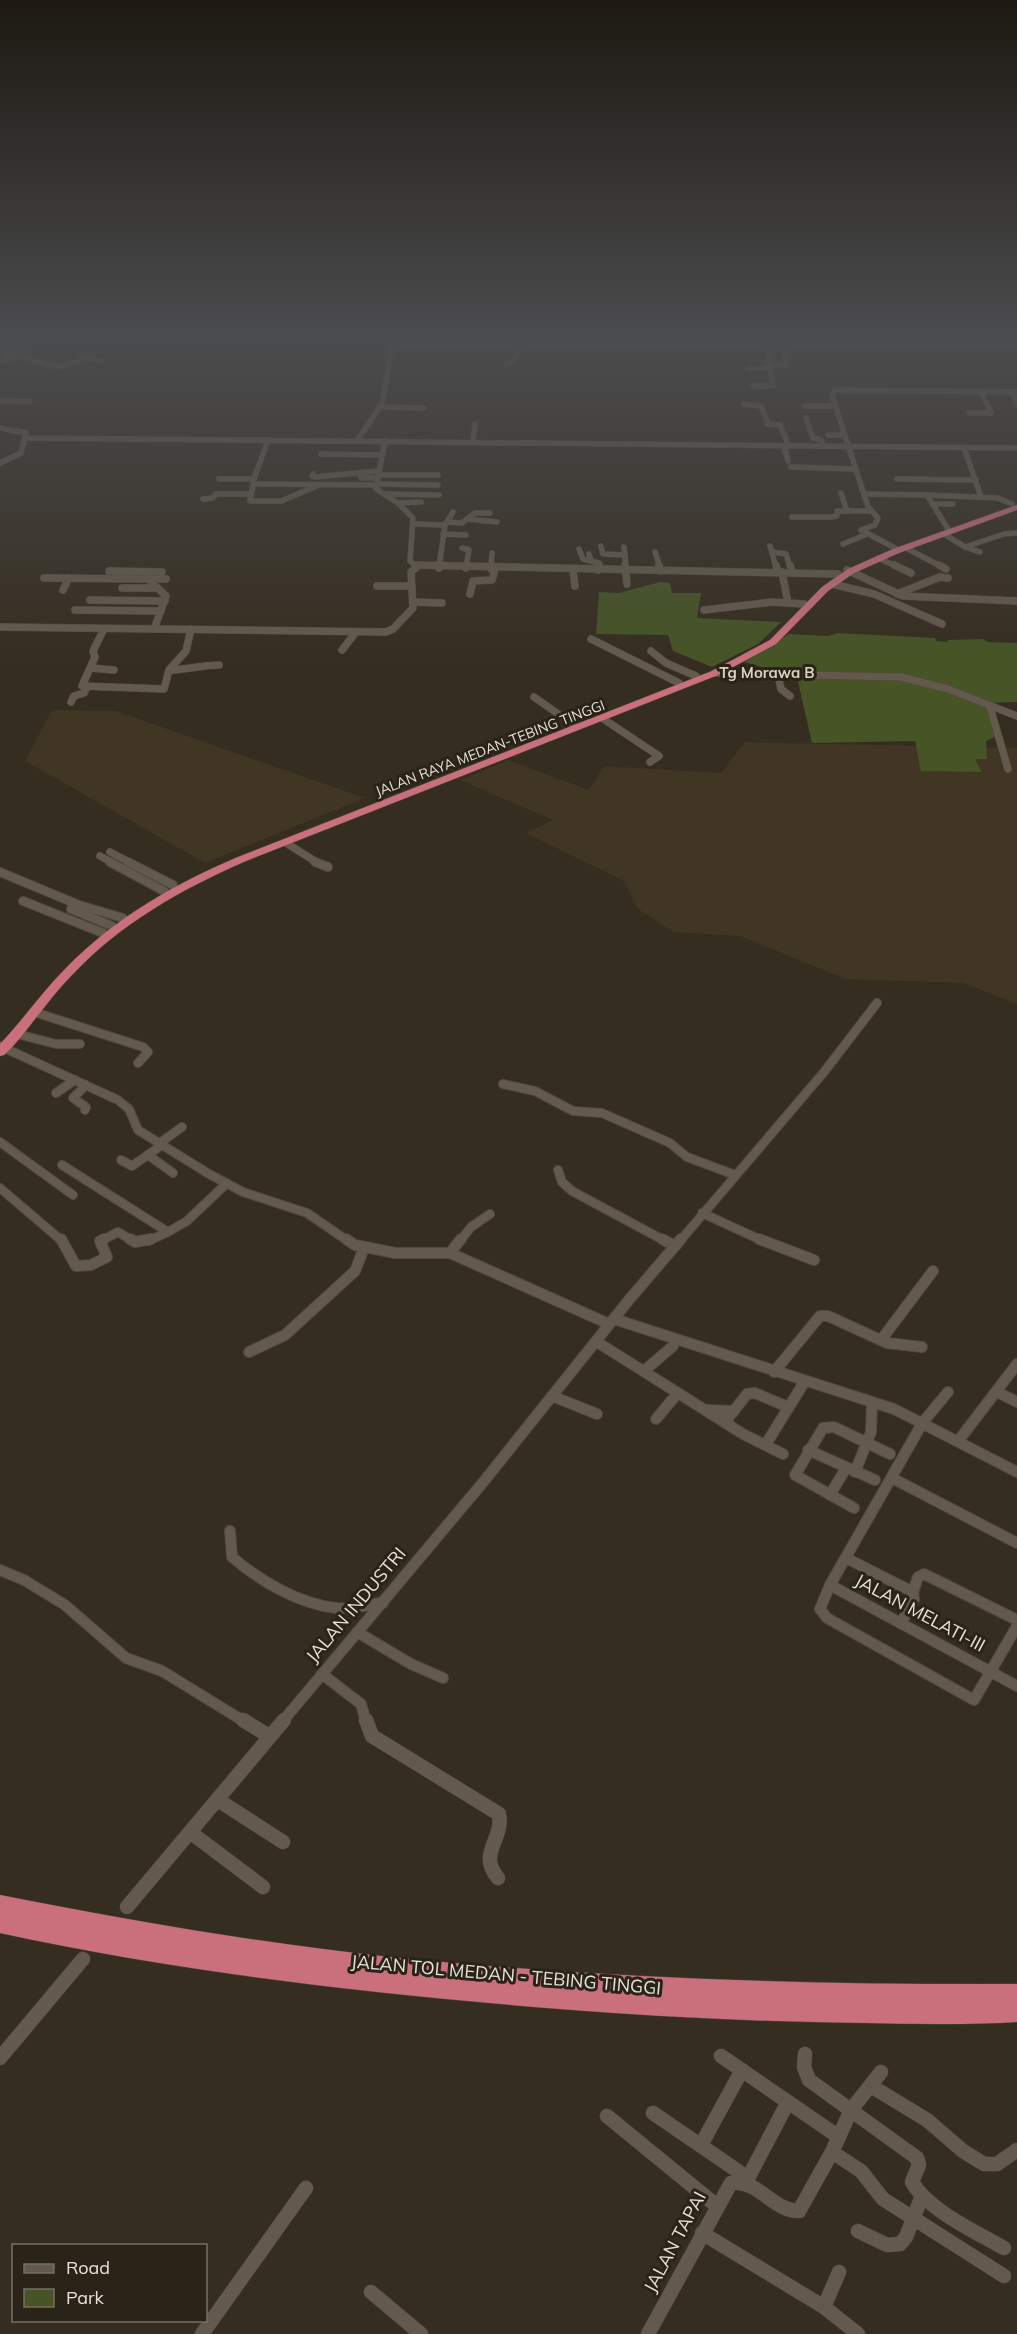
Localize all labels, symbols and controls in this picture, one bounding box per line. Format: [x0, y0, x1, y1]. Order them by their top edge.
district label: Tg Morawa B [719, 663, 815, 682]
street label: JALAN RAYA MEDAN-TEBING TINGGI [373, 696, 607, 800]
street label: JALAN INDUSTRI [301, 1542, 411, 1667]
street label: JALAN MELATI-III [851, 1568, 989, 1657]
street label: JALAN TOL MEDAN - TEBING TINGGI [350, 1949, 662, 2000]
street label: JALAN TAPAI [638, 2187, 711, 2296]
legend [12, 2244, 207, 2322]
text: Road [66, 2256, 110, 2279]
text: Park [66, 2286, 105, 2309]

